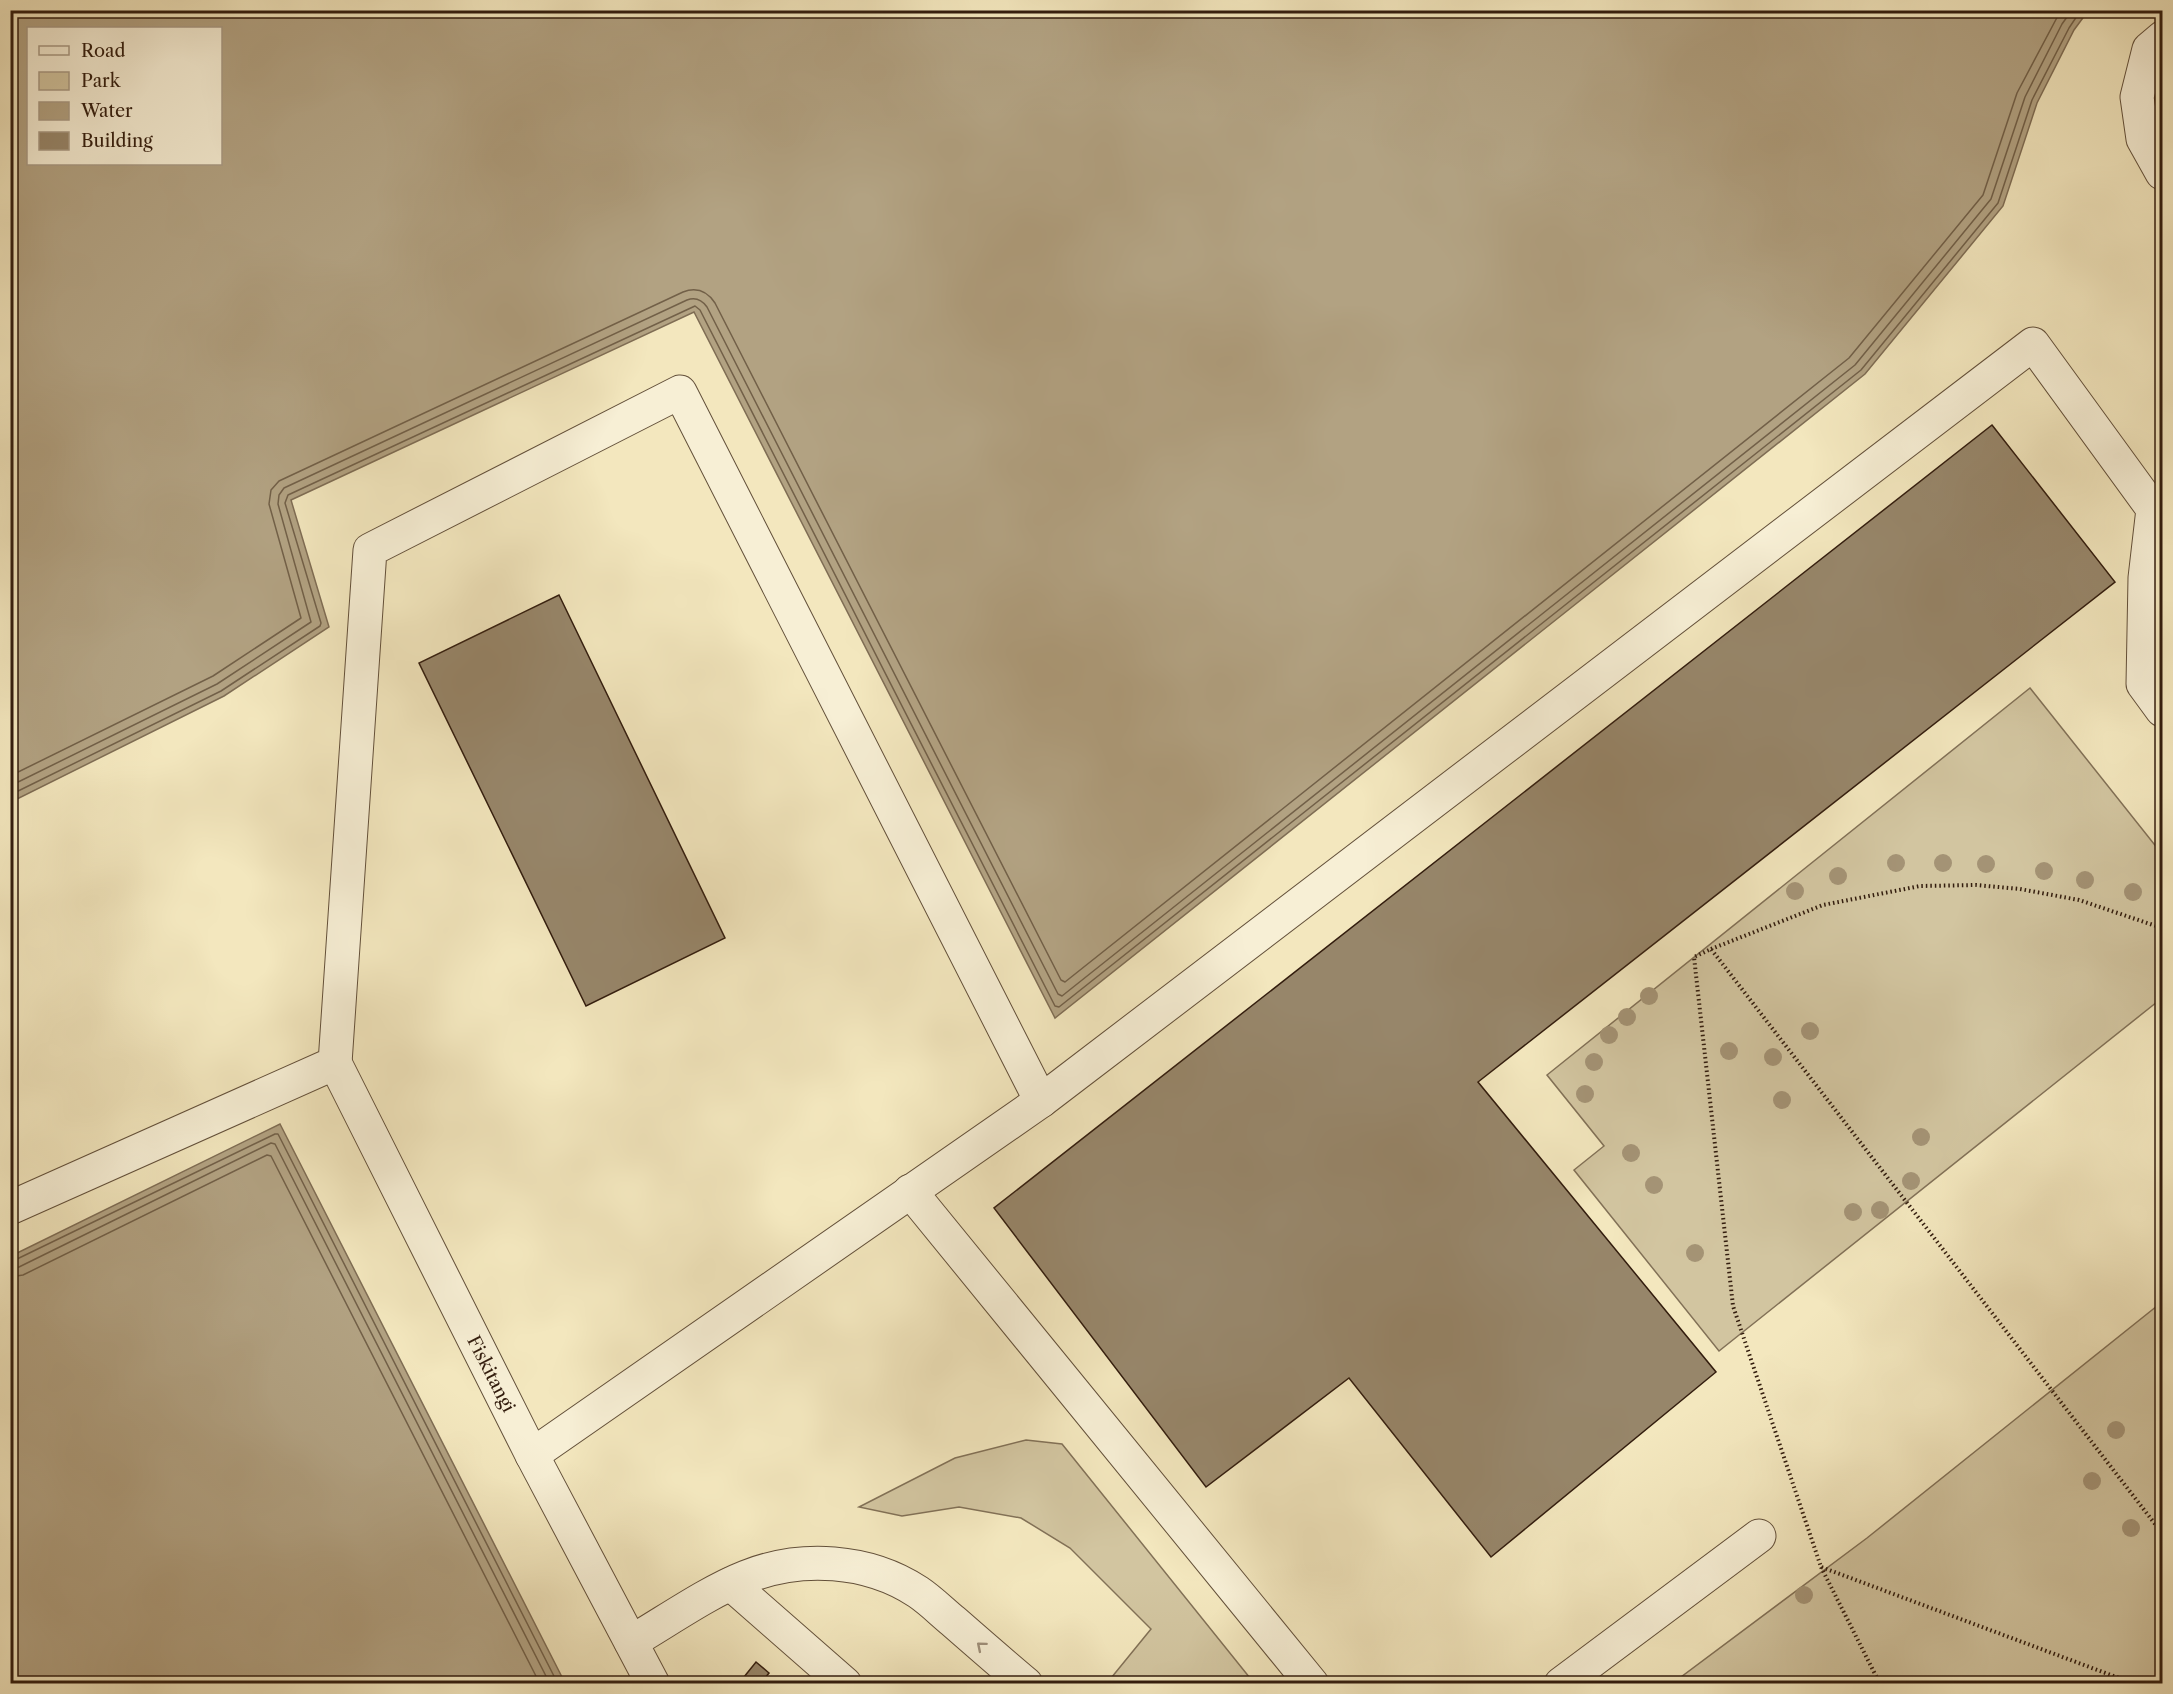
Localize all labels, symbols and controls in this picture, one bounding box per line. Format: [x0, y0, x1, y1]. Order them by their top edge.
legend [27, 27, 222, 165]
text: Road [81, 40, 126, 62]
text: Park [81, 70, 122, 92]
text: Water [80, 100, 133, 122]
text: Building [81, 130, 153, 152]
street label: Fiskitangi [462, 1332, 520, 1416]
one-way arrow [977, 1642, 988, 1653]

